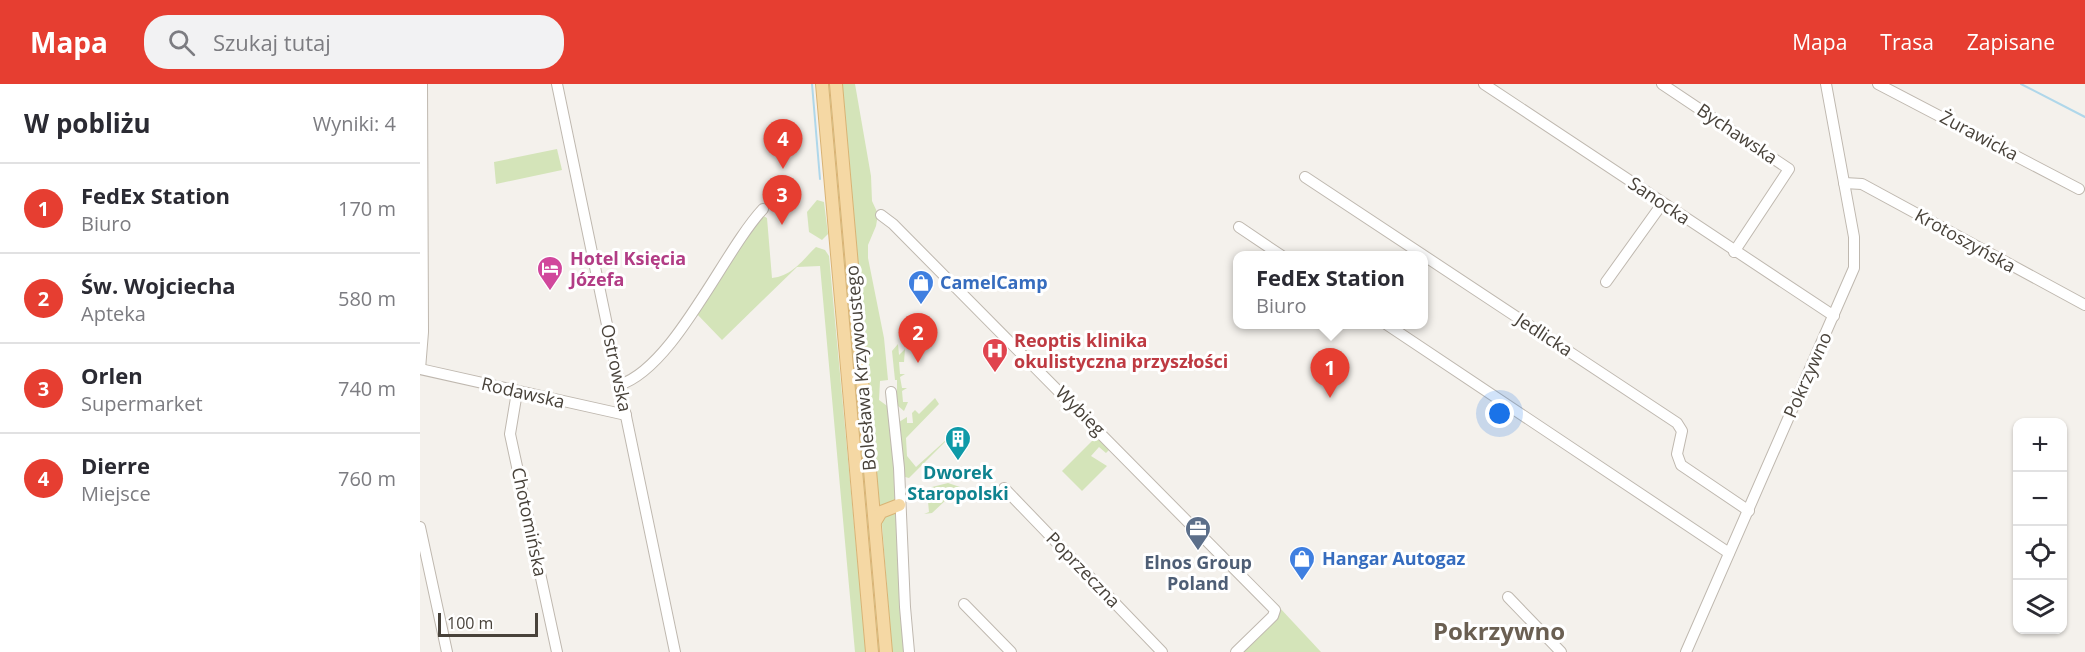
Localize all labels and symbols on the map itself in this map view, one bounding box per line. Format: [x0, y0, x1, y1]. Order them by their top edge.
street label: Bychawska [1693, 97, 1783, 169]
street label: Żurawicka [1936, 105, 2023, 166]
pin: 4 [764, 120, 802, 169]
street label: Sanocka [1624, 171, 1695, 230]
pin: 3 [762, 176, 802, 225]
street label: Krotoszyńska [1911, 203, 2020, 278]
place label: Hotel Księcia Józefa [568, 246, 686, 291]
hotel icon: Hotel Księcia Józefa [535, 254, 565, 292]
street label: Bolesława Krzywoustego [839, 264, 881, 472]
shop icon: CamelCamp [906, 268, 936, 306]
place label: CamelCamp [940, 270, 1048, 294]
street label: Jedlicka [1510, 306, 1578, 361]
pin: 2 [898, 314, 938, 363]
street label: Ostrowska [596, 322, 638, 414]
place label: Reoptis klinika okulistyczna przyszłości [1014, 328, 1228, 373]
street label: Pokrzywno [1777, 328, 1837, 421]
hospital icon: Reoptis klinika okulistyczna przyszłości [980, 336, 1010, 374]
pin: 1 [1310, 348, 1350, 398]
street label: Rodawska [479, 371, 567, 413]
street label: Wybieg [1051, 380, 1111, 441]
your location [1485, 399, 1514, 428]
building icon: Dworek Staropolski [943, 424, 973, 462]
place label: Dworek Staropolski [907, 460, 1009, 505]
street label: Chotomińska [507, 465, 553, 578]
office icon: Elnos Group Poland [1183, 514, 1213, 552]
street label: Poprzeczna [1042, 526, 1126, 612]
shop icon: Hangar Autogaz [1287, 544, 1317, 582]
place label: Hangar Autogaz [1322, 546, 1466, 570]
place label: Elnos Group Poland [1144, 550, 1252, 595]
scale bar [438, 610, 538, 638]
district label: Pokrzywno [1433, 614, 1565, 647]

